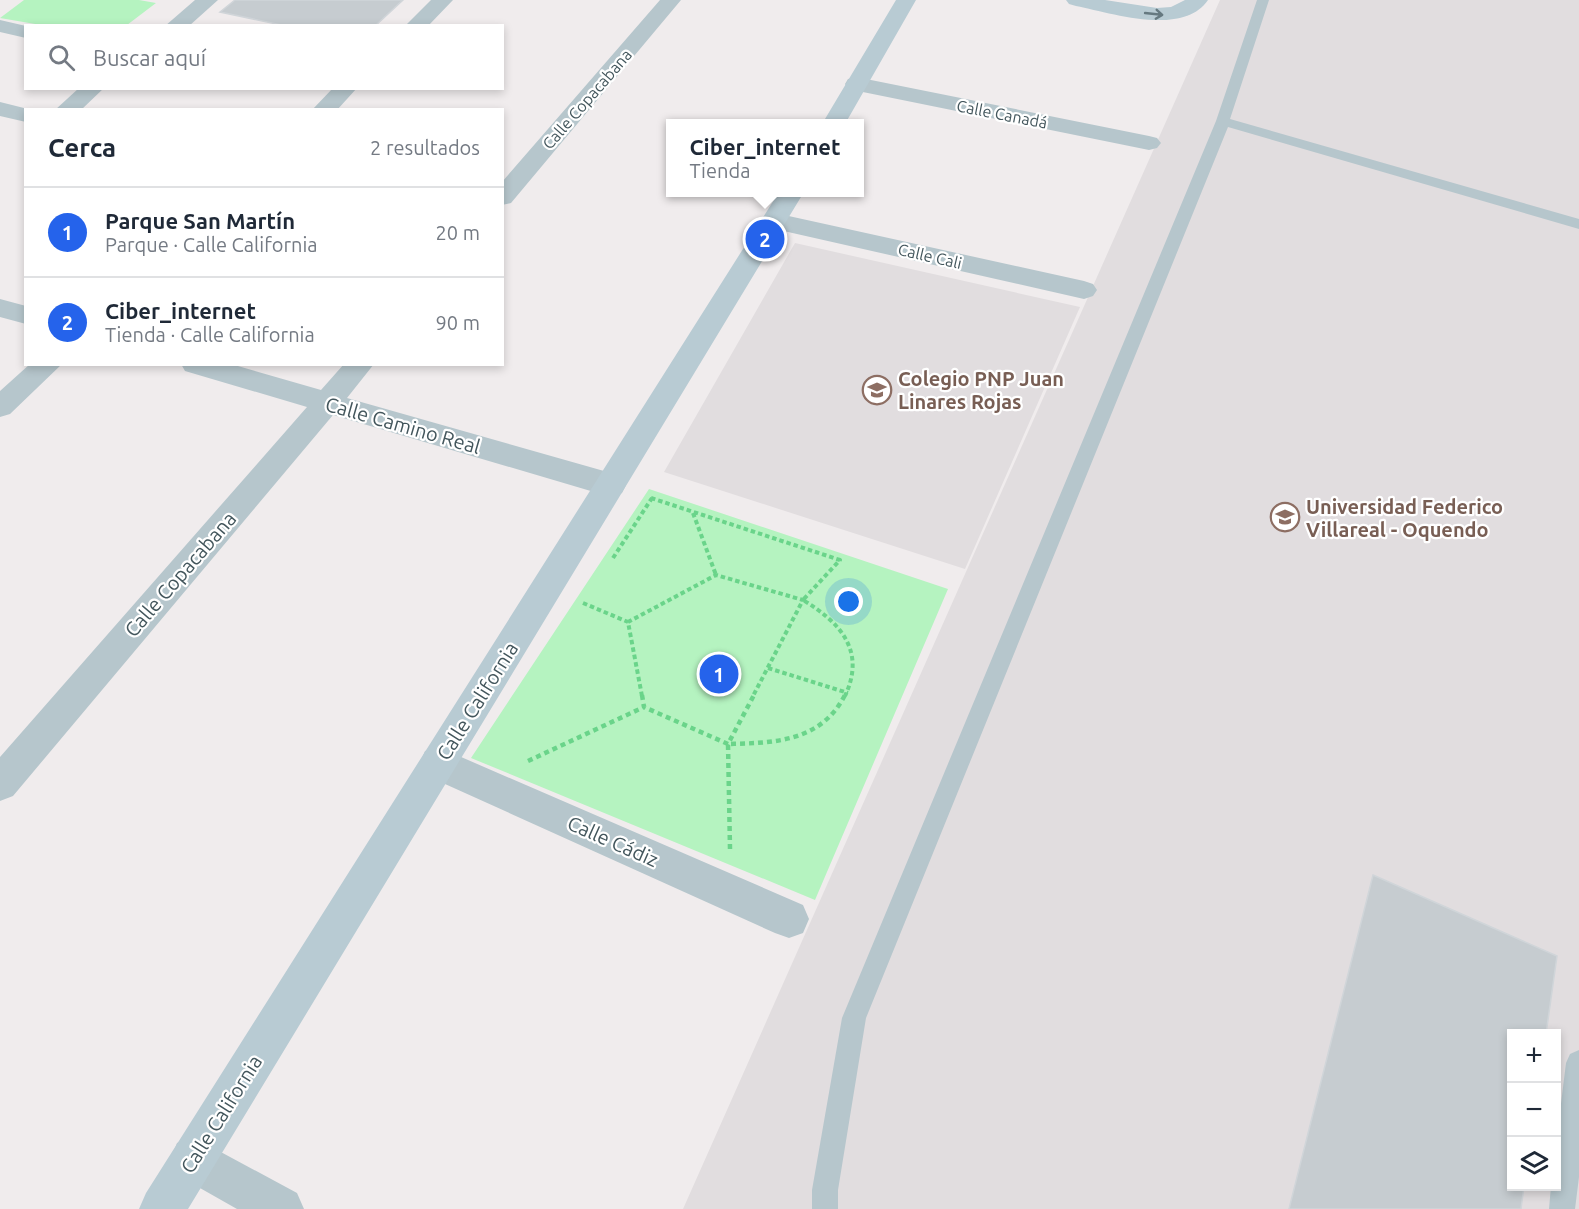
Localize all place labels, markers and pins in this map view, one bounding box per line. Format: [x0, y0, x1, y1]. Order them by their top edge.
pin: 2 [746, 216, 784, 262]
place label: Colegio PNP Juan Linares Rojas [898, 367, 1064, 413]
school or university icon: Colegio PNP Juan Linares Rojas [861, 374, 893, 406]
place label: Universidad Federico Villareal - Oquendo [1306, 495, 1503, 541]
school or university icon: Universidad Federico Villareal - Oquendo [1269, 501, 1301, 533]
pin: 1 [700, 652, 738, 696]

